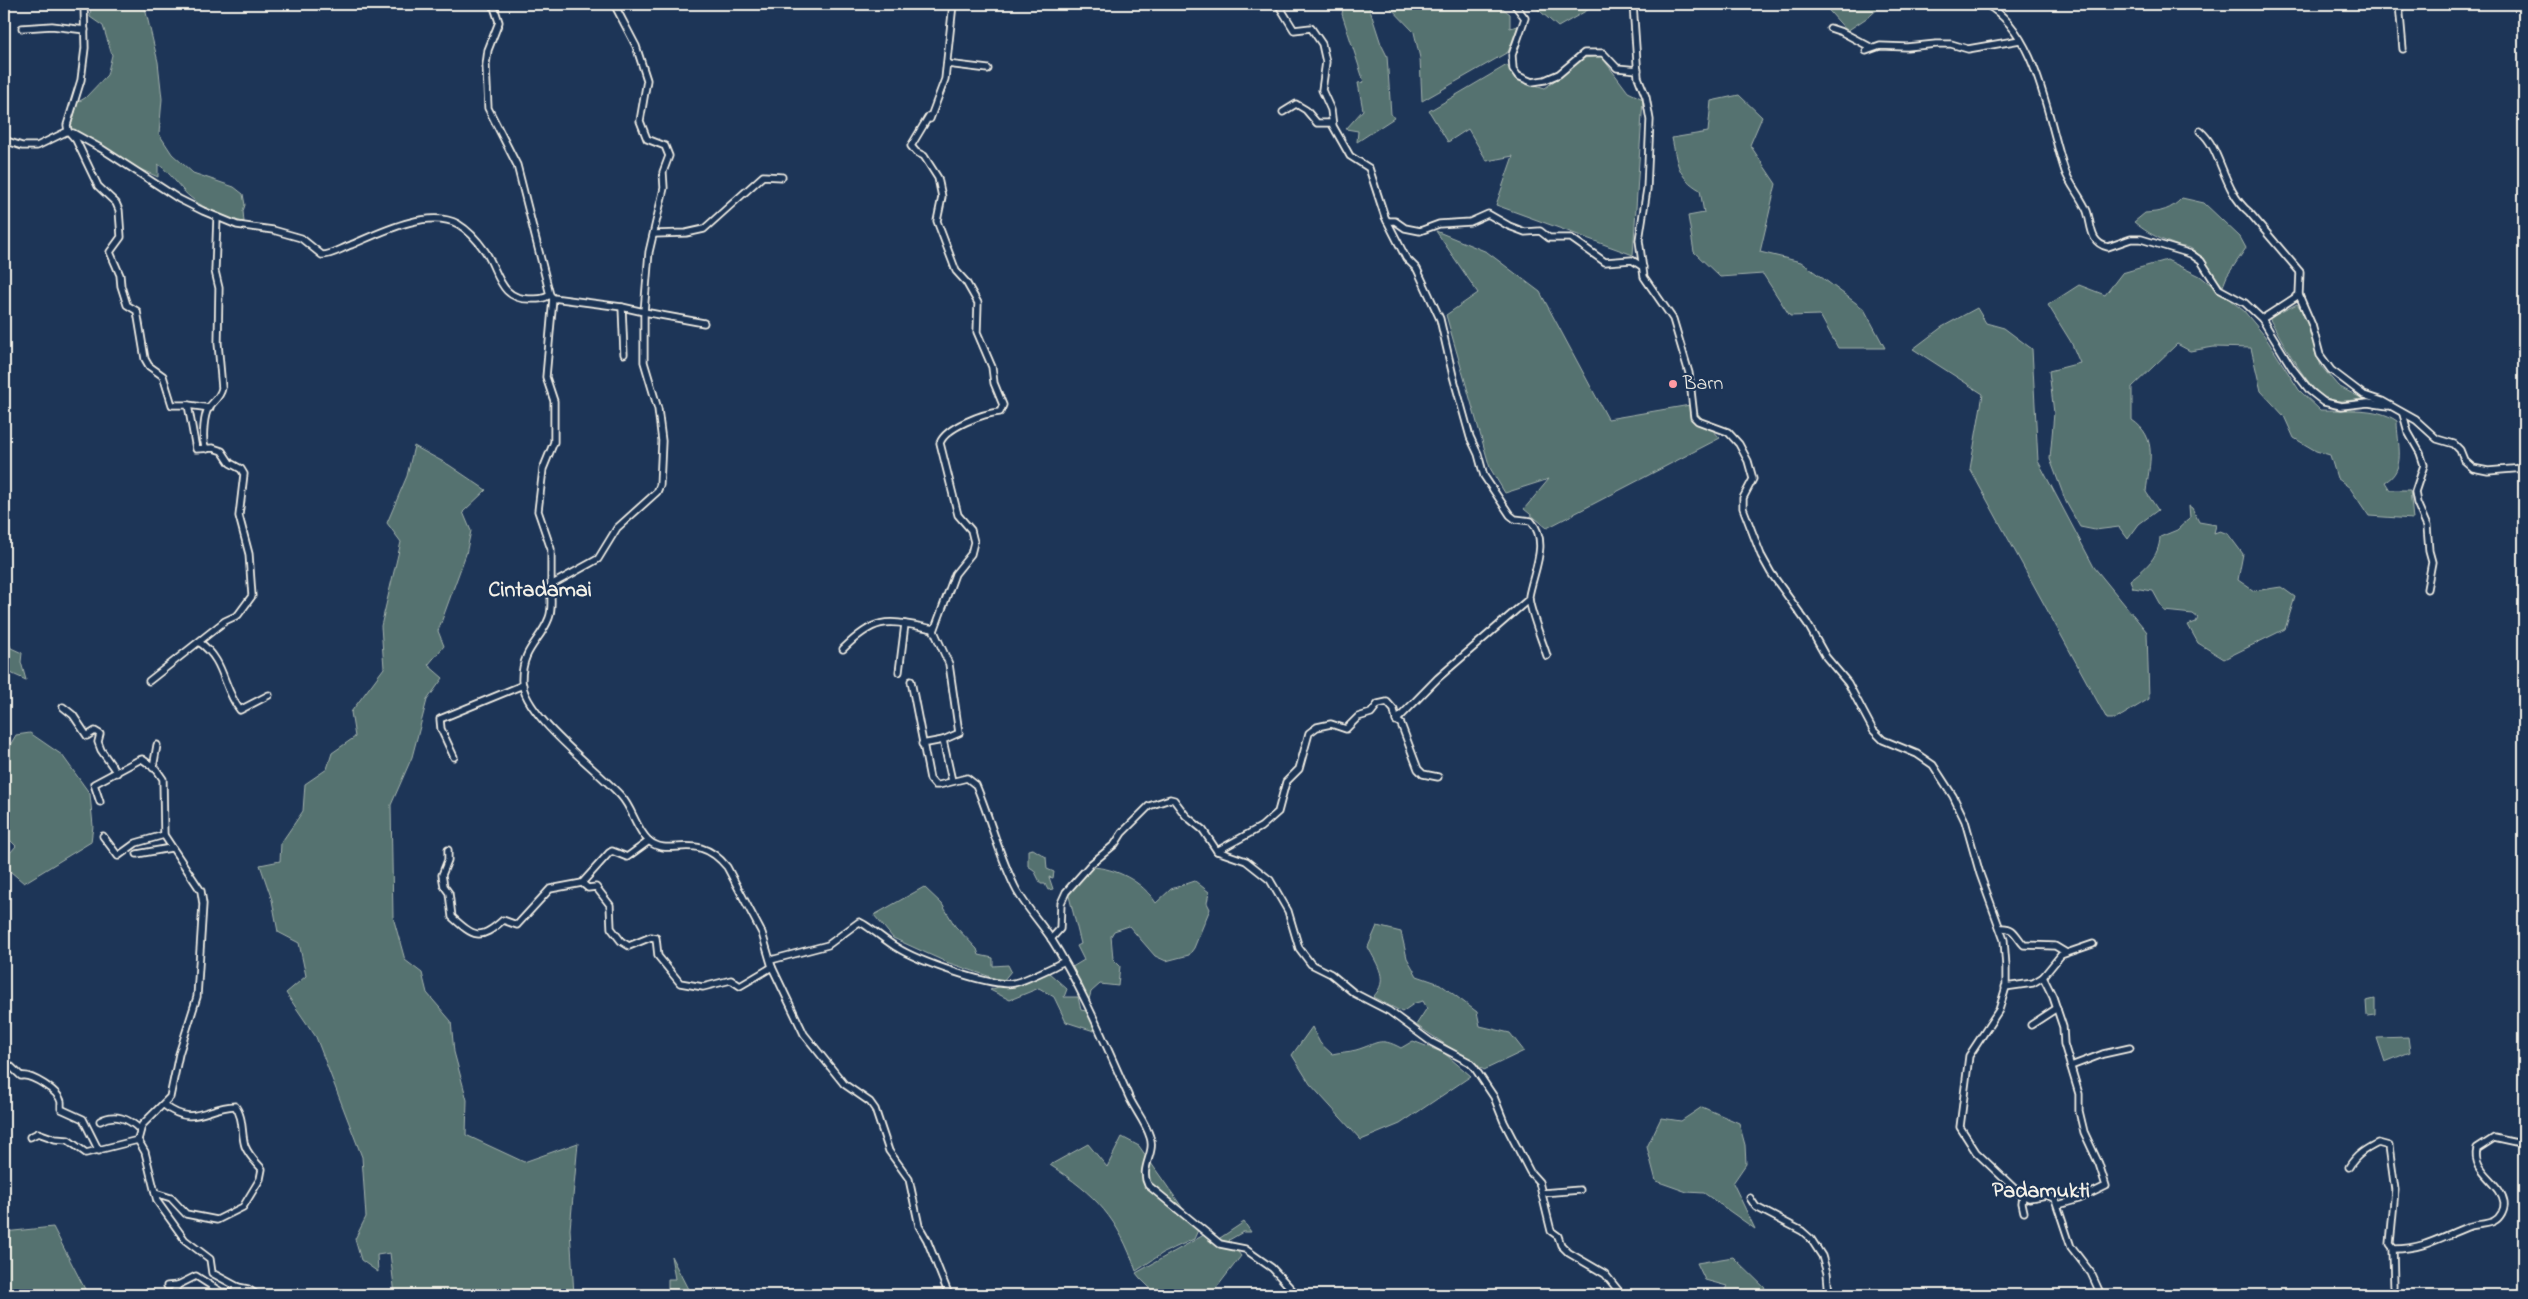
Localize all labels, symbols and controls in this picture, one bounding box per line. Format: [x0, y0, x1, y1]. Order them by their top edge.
place label: Barn [1682, 370, 1723, 399]
marker: Barn [1667, 378, 1679, 390]
district label: Cintadamai [488, 575, 592, 607]
district label: Padamukti [1992, 1176, 2090, 1208]

